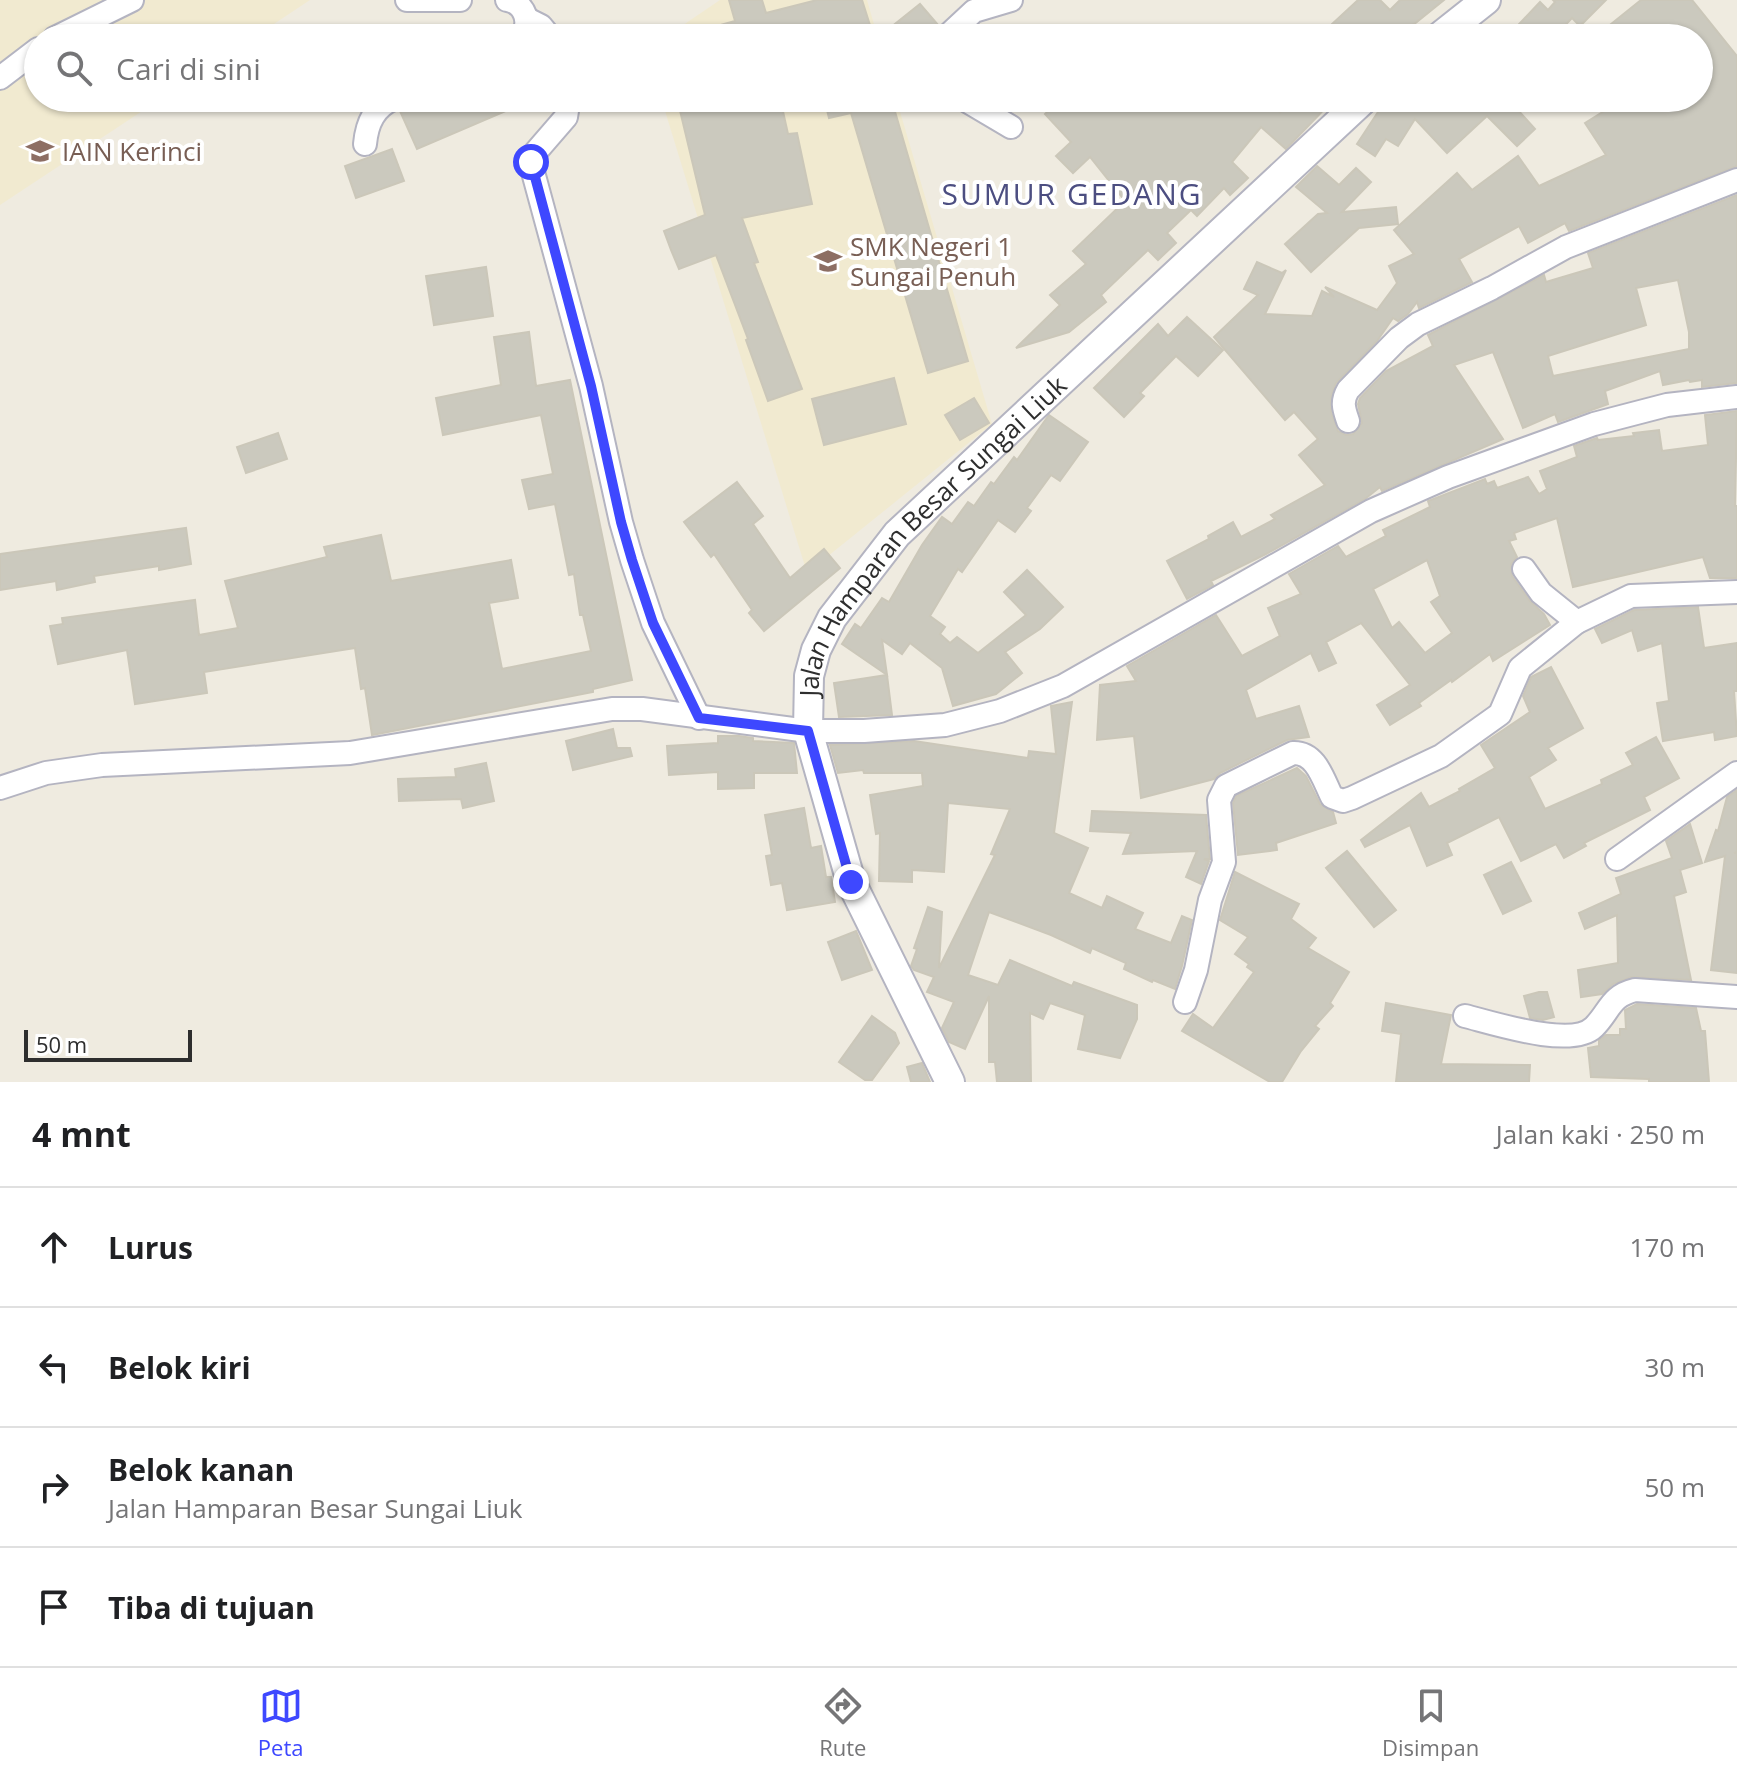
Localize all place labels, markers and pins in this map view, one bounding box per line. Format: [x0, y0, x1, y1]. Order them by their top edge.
place label: IAIN Kerinci [62, 133, 202, 169]
school or university icon: IAIN Kerinci [25, 136, 55, 166]
place label: SMK Negeri 1 Sungai Penuh [850, 228, 1016, 294]
school or university icon: SMK Negeri 1 Sungai Penuh [813, 246, 843, 276]

